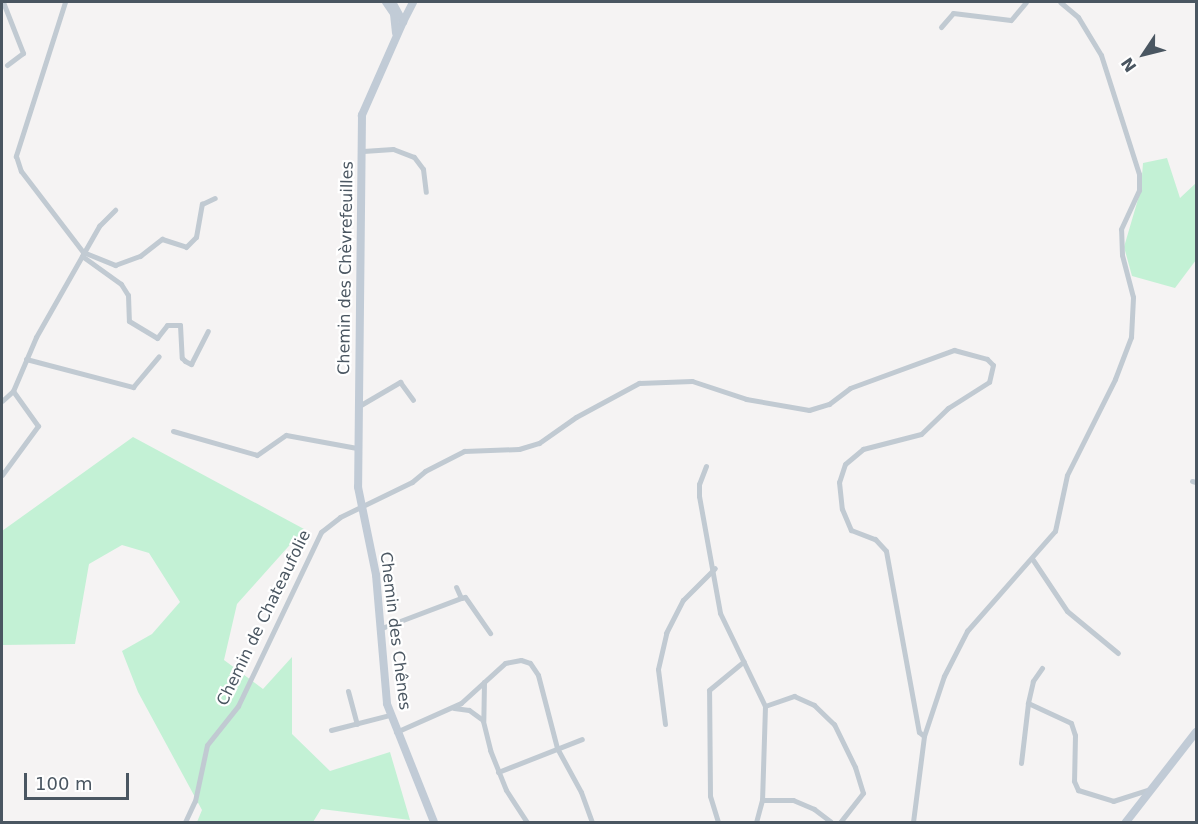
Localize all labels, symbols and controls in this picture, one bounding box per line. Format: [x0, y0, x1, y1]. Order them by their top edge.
north arrow [1114, 24, 1174, 84]
text: N [1117, 54, 1140, 76]
street label: Chemin des Chèvrefeuilles [335, 161, 357, 375]
street label: Chemin de Chateaufolie [213, 527, 315, 709]
street label: Chemin des Chênes [376, 551, 414, 711]
scale bar [27, 761, 132, 799]
text: 100 m [35, 773, 93, 794]

